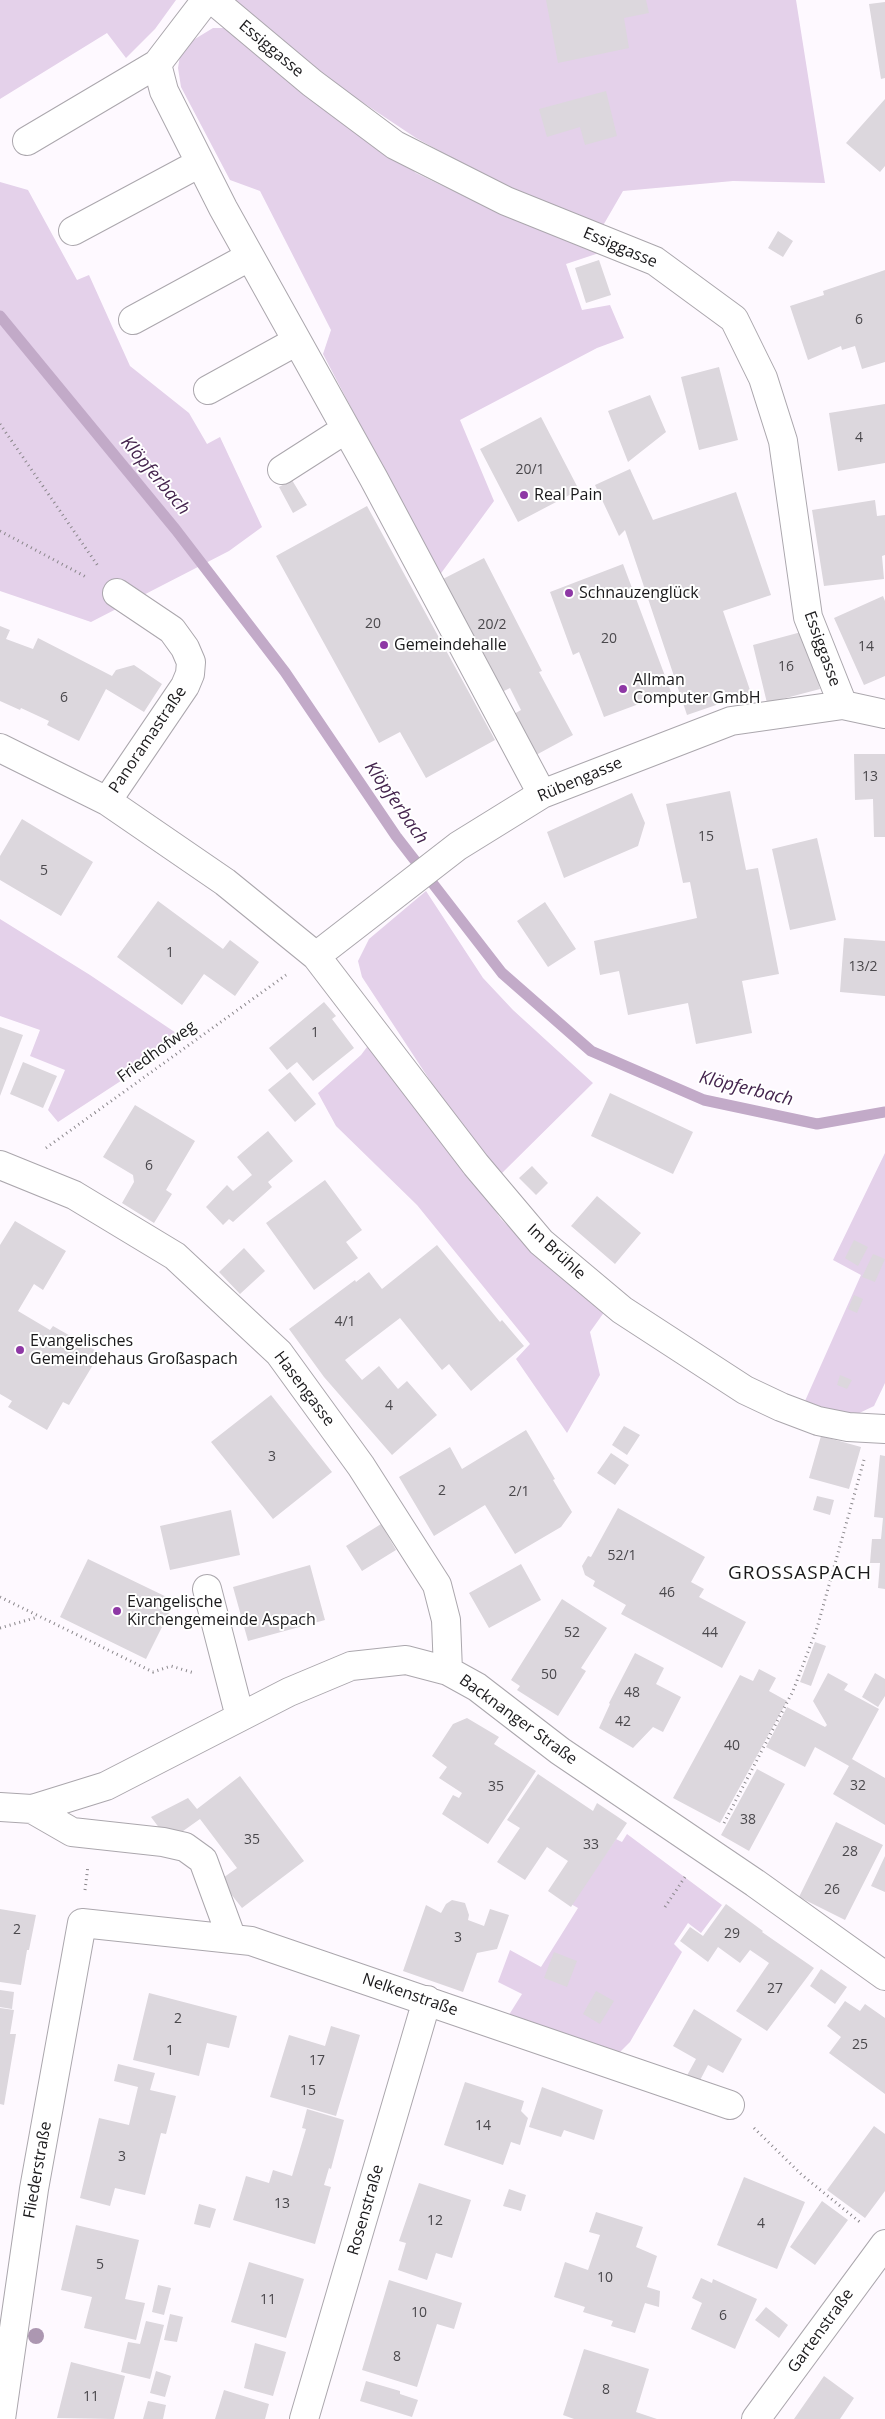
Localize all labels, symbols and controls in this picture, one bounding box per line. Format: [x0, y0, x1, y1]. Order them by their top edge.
street label: Essiggasse [235, 16, 307, 82]
street label: Essiggasse [580, 224, 660, 272]
house number: 6 [855, 312, 863, 328]
house number: 4 [855, 430, 863, 446]
water label: Klöpferbach [116, 432, 194, 520]
house number: 20/1 [515, 462, 545, 478]
place label: Real Pain [534, 485, 602, 505]
marker: Real Pain [518, 489, 530, 501]
place label: Schnauzenglück [579, 583, 699, 603]
marker: Schnauzenglück [563, 587, 575, 599]
street label: Essiggasse [800, 609, 844, 689]
house number: 20 [365, 616, 381, 632]
house number: 20/2 [477, 617, 507, 633]
house number: 20 [601, 631, 617, 647]
place label: Gemeindehalle [394, 635, 507, 655]
marker: Gemeindehalle [378, 639, 390, 651]
house number: 14 [858, 639, 874, 655]
house number: 16 [778, 659, 794, 675]
place label: Allman Computer GmbH [633, 670, 761, 708]
street label: Panoramastraße [105, 683, 191, 797]
marker: Allman Computer GmbH [617, 683, 629, 695]
house number: 6 [60, 690, 68, 706]
street label: Rübengasse [535, 754, 625, 806]
water label: Klöpferbach [360, 758, 432, 848]
house number: 13 [862, 769, 878, 785]
house number: 15 [698, 829, 714, 845]
house number: 5 [40, 863, 48, 879]
house number: 1 [166, 945, 174, 961]
house number: 13/2 [848, 959, 878, 975]
street label: Friedhofweg [114, 1017, 200, 1087]
house number: 1 [311, 1025, 319, 1041]
water label: Klöpferbach [697, 1067, 795, 1111]
house number: 6 [145, 1158, 153, 1174]
street label: Im Brühle [523, 1220, 589, 1284]
house number: 4/1 [334, 1314, 356, 1330]
place label: Evangelisches Gemeindehaus Großaspach [30, 1331, 238, 1369]
marker: Evangelisches Gemeindehaus Großaspach [14, 1344, 26, 1356]
street label: Hasengasse [270, 1348, 338, 1430]
house number: 4 [385, 1398, 393, 1414]
house number: 3 [268, 1449, 276, 1465]
house number: 2 [438, 1483, 446, 1499]
house number: 2/1 [508, 1484, 530, 1500]
house number: 52/1 [607, 1548, 637, 1564]
district label: GROSSASPACH [727, 1563, 873, 1585]
house number: 46 [659, 1585, 675, 1601]
place label: Evangelische Kirchengemeinde Aspach [127, 1592, 316, 1630]
marker: Evangelische Kirchengemeinde Aspach [111, 1605, 123, 1617]
house number: 52 [564, 1625, 580, 1641]
house number: 44 [702, 1625, 718, 1641]
house number: 50 [541, 1667, 557, 1683]
street label: Backnanger Straße [455, 1671, 581, 1769]
house number: 48 [624, 1685, 640, 1701]
house number: 42 [615, 1714, 631, 1730]
house number: 40 [724, 1738, 740, 1754]
house number: 32 [850, 1778, 866, 1794]
house number: 35 [488, 1779, 504, 1795]
house number: 38 [740, 1812, 756, 1828]
house number: 35 [244, 1832, 260, 1848]
house number: 33 [583, 1837, 599, 1853]
house number: 28 [842, 1844, 858, 1860]
house number: 26 [824, 1882, 840, 1898]
house number: 2 [13, 1922, 21, 1938]
house number: 29 [724, 1926, 740, 1942]
house number: 3 [454, 1930, 462, 1946]
street label: Nelkenstraße [360, 1970, 460, 2020]
house number: 27 [767, 1981, 783, 1997]
house number: 2 [174, 2011, 182, 2027]
house number: 25 [852, 2037, 868, 2053]
house number: 1 [166, 2043, 174, 2059]
house number: 17 [309, 2053, 325, 2069]
house number: 15 [300, 2083, 316, 2099]
house number: 14 [475, 2118, 491, 2134]
street label: Fliederstraße [20, 2120, 56, 2220]
house number: 3 [118, 2149, 126, 2165]
street label: Rosenstraße [344, 2162, 388, 2258]
house number: 13 [274, 2196, 290, 2212]
house number: 12 [427, 2213, 443, 2229]
house number: 4 [757, 2216, 765, 2232]
house number: 5 [96, 2257, 104, 2273]
house number: 10 [597, 2270, 613, 2286]
street label: Gartenstraße [784, 2285, 858, 2377]
house number: 11 [260, 2292, 276, 2308]
house number: 10 [411, 2305, 427, 2321]
house number: 6 [719, 2308, 727, 2324]
house number: 8 [393, 2349, 401, 2365]
house number: 8 [602, 2382, 610, 2398]
house number: 11 [83, 2389, 99, 2405]

